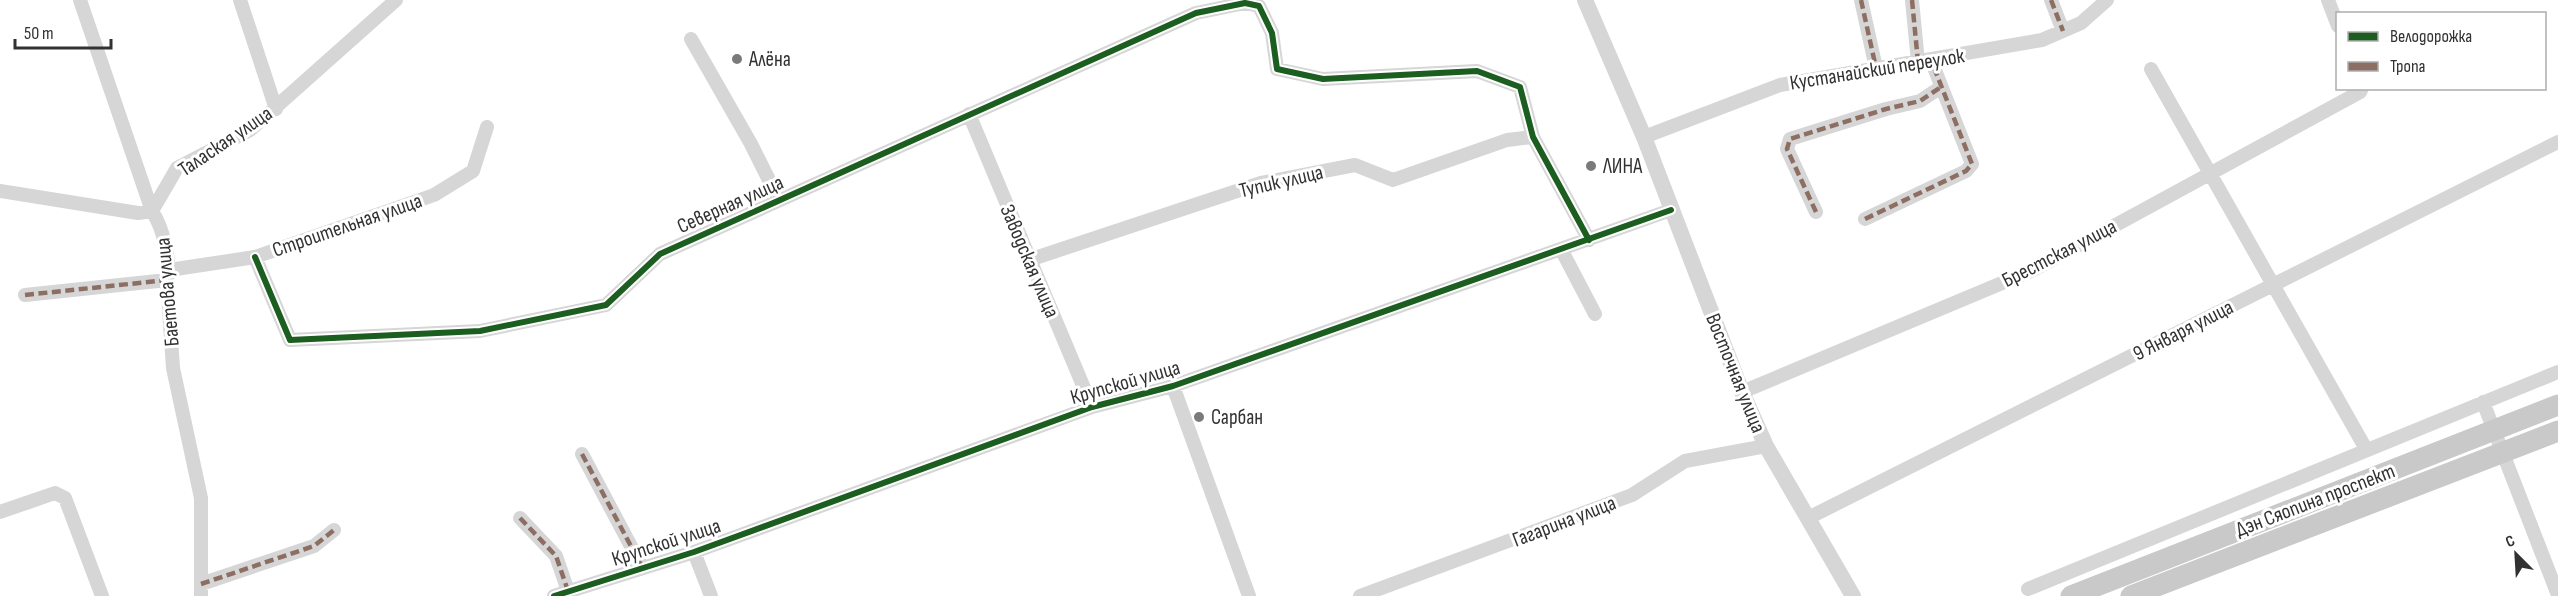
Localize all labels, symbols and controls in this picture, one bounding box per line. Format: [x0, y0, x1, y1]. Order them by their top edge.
scale bar [15, 12, 111, 50]
legend [2336, 12, 2546, 90]
text: 50 m [24, 23, 54, 44]
text: Велодорожка [2390, 26, 2472, 47]
street label: Кустанайский переулок [1788, 43, 1966, 96]
place label: Алёна [748, 47, 791, 72]
marker: Алёна [730, 52, 744, 66]
text: Тропа [2390, 56, 2426, 77]
street label: Талаская улица [174, 101, 277, 182]
place label: ЛИНА [1602, 154, 1643, 179]
marker: ЛИНА [1584, 159, 1598, 173]
street label: Тупик улица [1237, 160, 1326, 203]
street label: Северная улица [673, 170, 787, 239]
street label: Строительная улица [269, 188, 425, 263]
street label: Заводская улица [995, 201, 1065, 321]
street label: Брестская улица [1998, 214, 2121, 293]
street label: Баетова улица [150, 237, 185, 347]
street label: 9 Января улица [2129, 295, 2238, 366]
street label: Восточная улица [1700, 310, 1771, 436]
street label: Крупской улица [1067, 355, 1183, 410]
place label: Сарбан [1211, 405, 1263, 430]
marker: Сарбан [1192, 410, 1206, 424]
street label: Дэн Сяопина проспект [2232, 459, 2398, 542]
street label: Гагарина улица [1509, 490, 1619, 553]
street label: Крупской улица [609, 513, 724, 572]
north arrow [2486, 524, 2546, 584]
text: С [2503, 531, 2518, 552]

